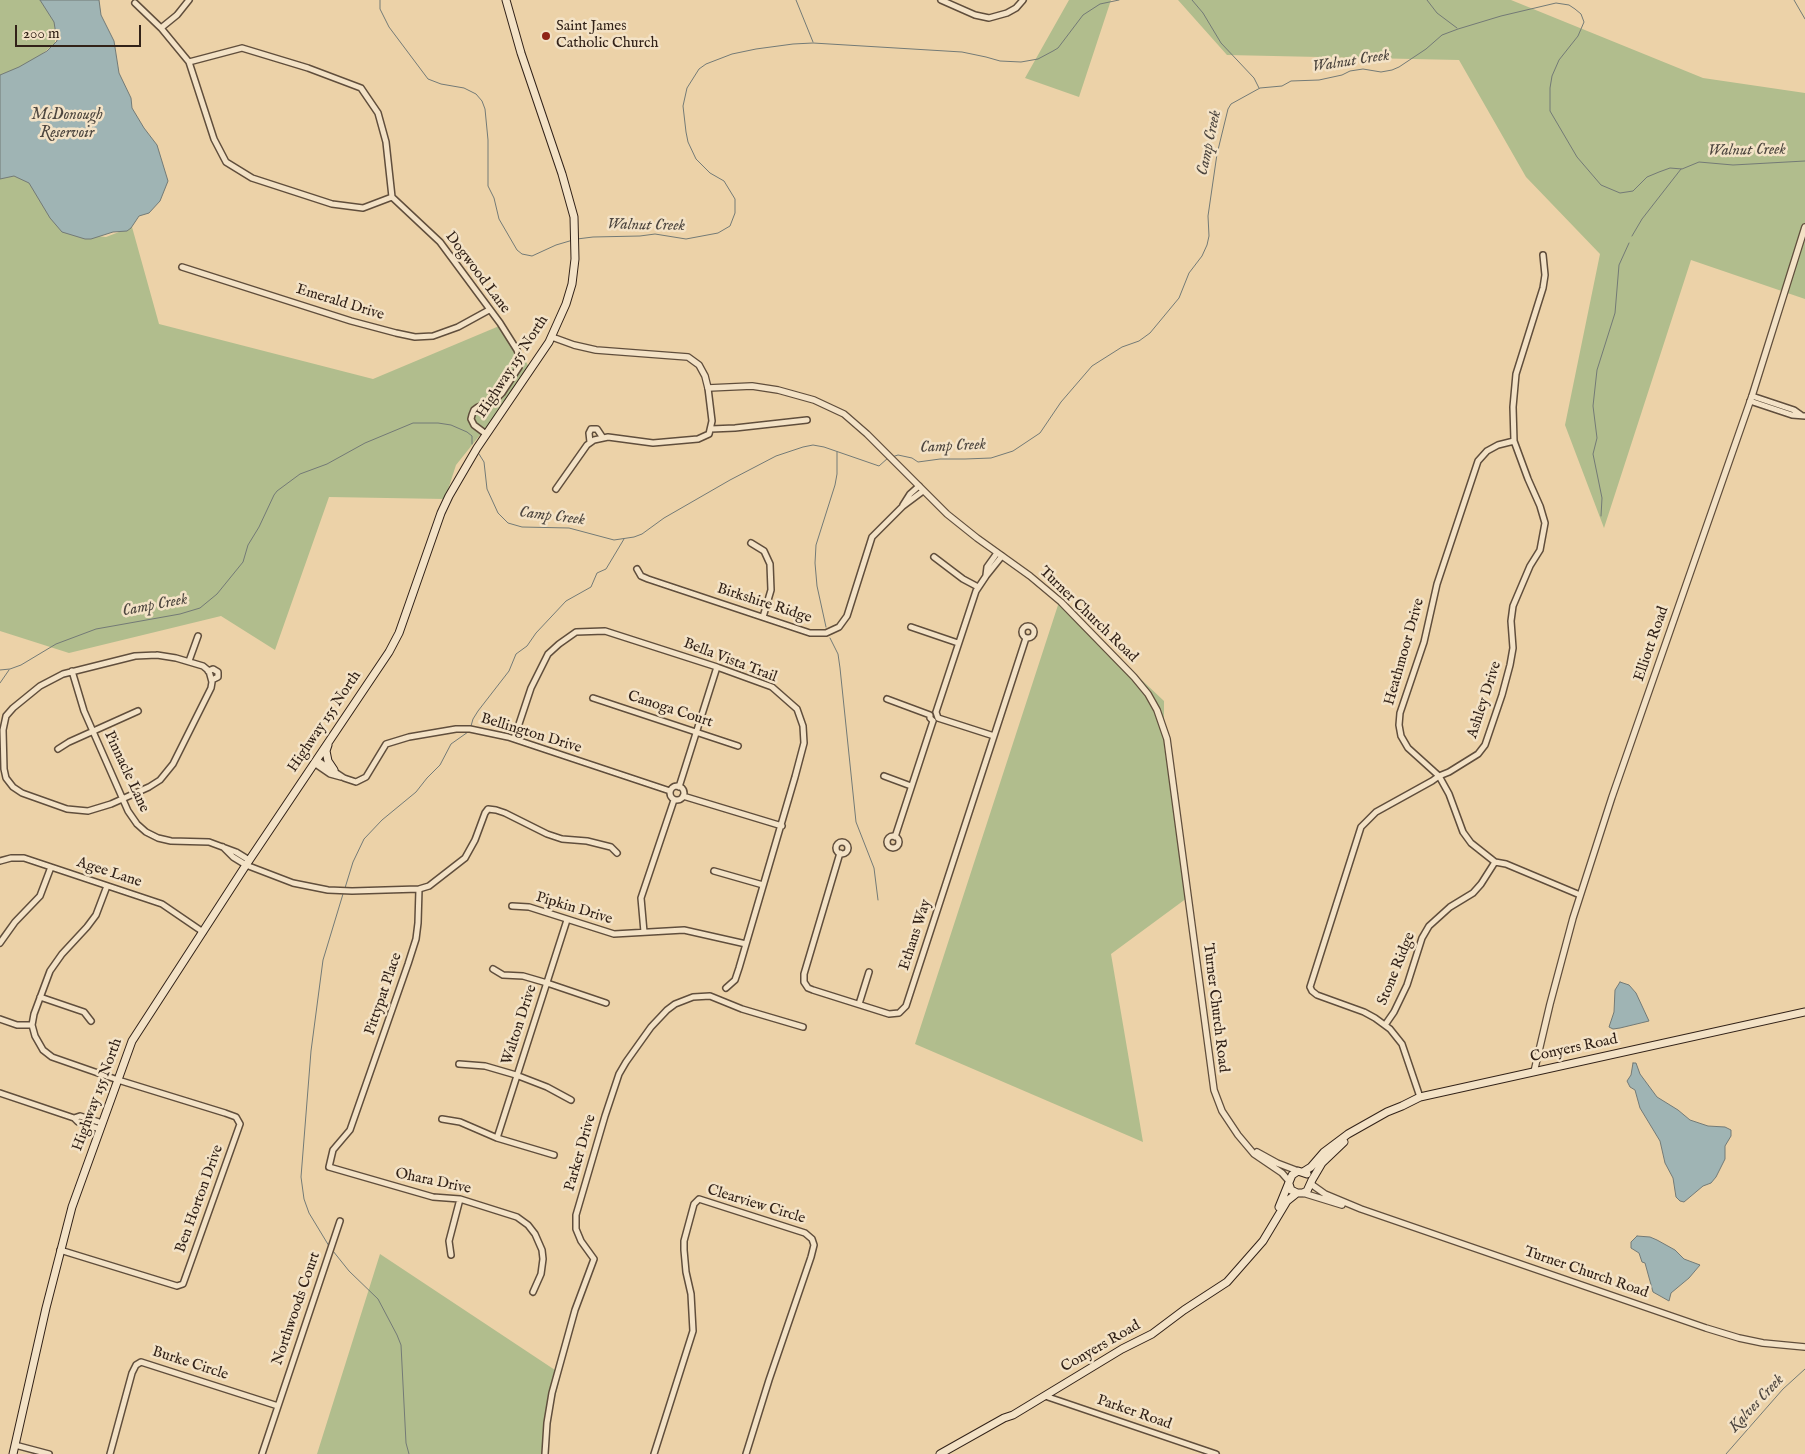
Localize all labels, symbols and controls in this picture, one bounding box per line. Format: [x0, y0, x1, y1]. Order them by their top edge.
scale bar [18, 15, 144, 47]
place label: Saint James Catholic Church [556, 18, 658, 53]
text: 200 m [23, 24, 60, 43]
marker: Saint James Catholic Church [540, 30, 552, 42]
water label: Walnut Creek [1311, 46, 1391, 78]
water label: McDonough Reservoir [31, 106, 103, 144]
water label: Camp Creek [1194, 109, 1226, 177]
water label: Walnut Creek [1708, 141, 1786, 161]
water label: Walnut Creek [607, 216, 685, 236]
street label: Dogwood Lane [440, 229, 514, 317]
street label: Emerald Drive [294, 281, 386, 325]
street label: Highway 155 North [473, 312, 553, 422]
water label: Camp Creek [920, 436, 986, 458]
water label: Camp Creek [518, 503, 586, 531]
street label: Turner Church Road [1035, 563, 1141, 667]
street label: Birkshire Ridge [714, 580, 814, 628]
water label: Camp Creek [121, 590, 189, 622]
street label: Heathmoor Drive [1381, 596, 1429, 708]
street label: Elliott Road [1631, 604, 1673, 684]
street label: Bella Vista Trail [681, 635, 779, 687]
street label: Ashley Drive [1464, 659, 1506, 741]
street label: Highway 155 North [284, 668, 366, 776]
street label: Canoga Court [625, 688, 715, 732]
street label: Bellington Drive [478, 710, 584, 758]
street label: Pinnacle Lane [99, 728, 153, 816]
street label: Agee Lane [74, 854, 144, 892]
street label: Pipkin Drive [534, 889, 614, 929]
street label: Ethans Way [896, 897, 936, 973]
street label: Stone Ridge [1374, 930, 1420, 1008]
street label: Turner Church Road [1198, 942, 1232, 1074]
street label: Pittypat Place [362, 950, 406, 1038]
street label: Walton Drive [499, 983, 541, 1067]
street label: Conyers Road [1529, 1031, 1619, 1067]
street label: Highway 155 North [69, 1036, 127, 1154]
street label: Parker Drive [561, 1113, 601, 1193]
street label: Ben Horton Drive [172, 1143, 228, 1255]
street label: Ohara Drive [393, 1165, 473, 1199]
street label: Clearview Circle [705, 1182, 807, 1228]
street label: Turner Church Road [1522, 1243, 1650, 1303]
street label: Northwoods Court [269, 1250, 325, 1368]
street label: Conyers Road [1058, 1317, 1144, 1377]
street label: Burke Circle [150, 1343, 230, 1385]
water label: Kalves Creek [1725, 1371, 1789, 1437]
street label: Parker Road [1094, 1392, 1174, 1434]

